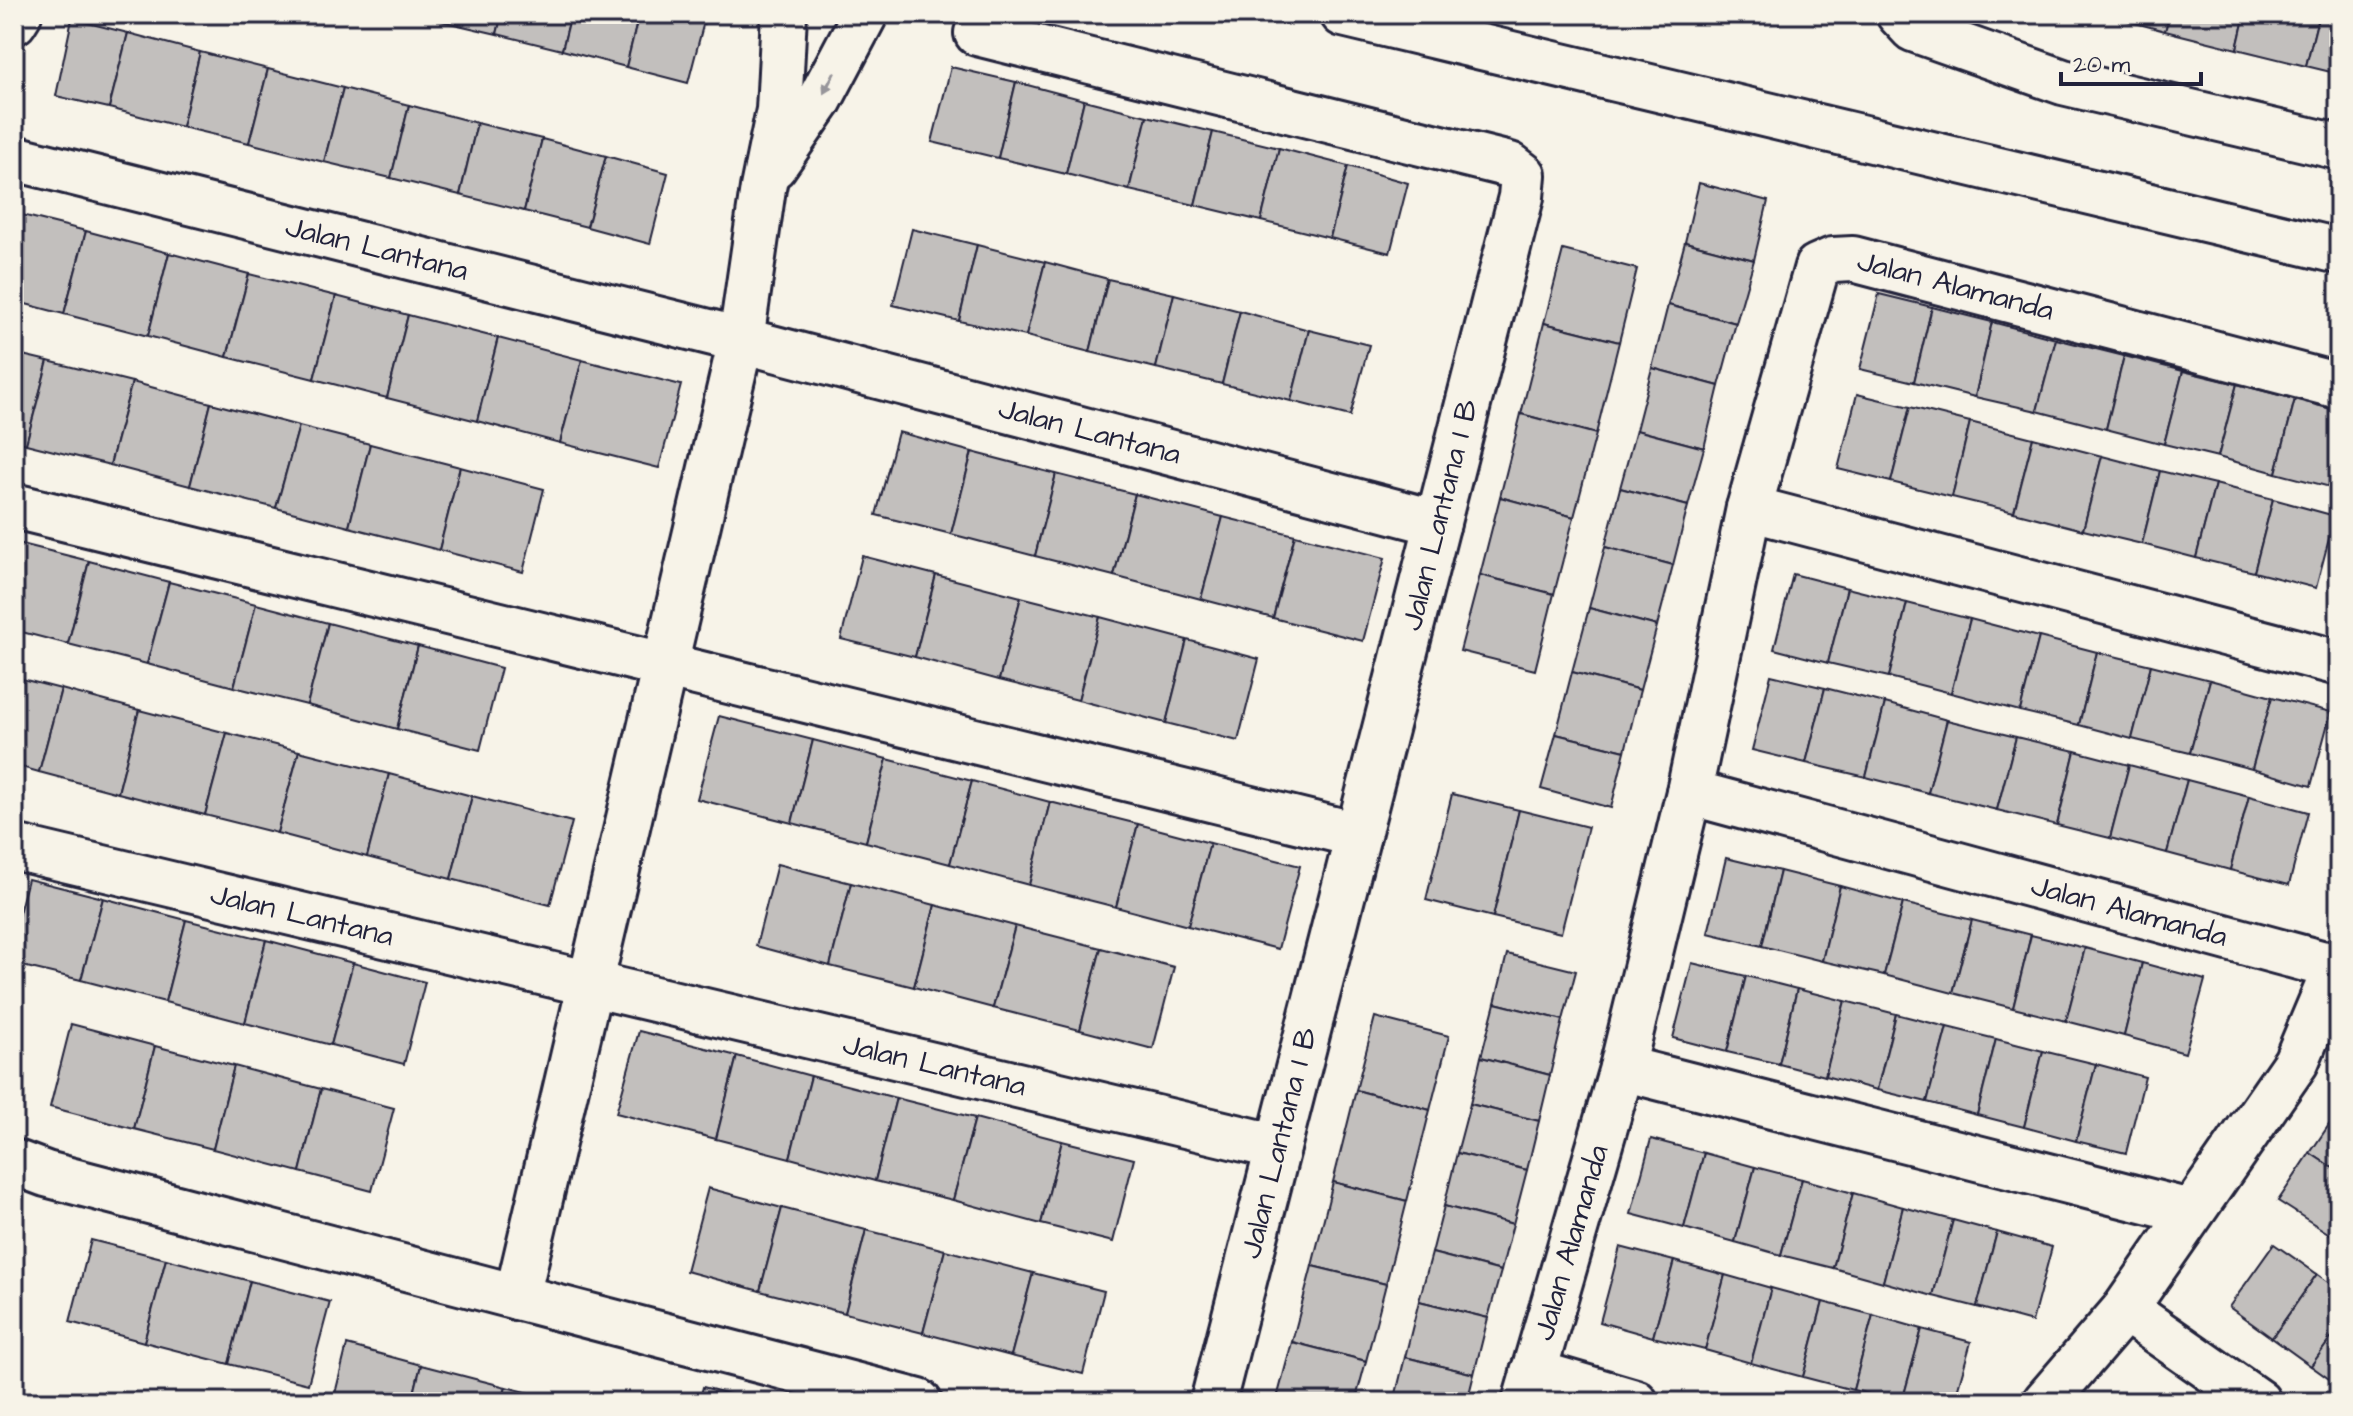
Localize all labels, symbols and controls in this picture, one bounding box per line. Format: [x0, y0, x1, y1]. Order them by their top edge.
scale bar [2061, 36, 2201, 86]
text: 20 m [2073, 48, 2130, 82]
one-way arrow [822, 72, 835, 95]
street label: Jalan Lantana [281, 206, 473, 292]
street label: Jalan Alamanda [1853, 240, 2058, 332]
street label: Jalan Lantana [994, 388, 1185, 476]
street label: Jalan Lantana I B [1391, 395, 1489, 635]
street label: Jalan Alamanda [2026, 865, 2232, 958]
street label: Jalan Lantana [206, 873, 398, 957]
street label: Jalan Lantana [839, 1023, 1030, 1107]
street label: Jalan Lantana I B [1230, 1023, 1328, 1263]
street label: Jalan Alamanda [1523, 1140, 1620, 1345]

